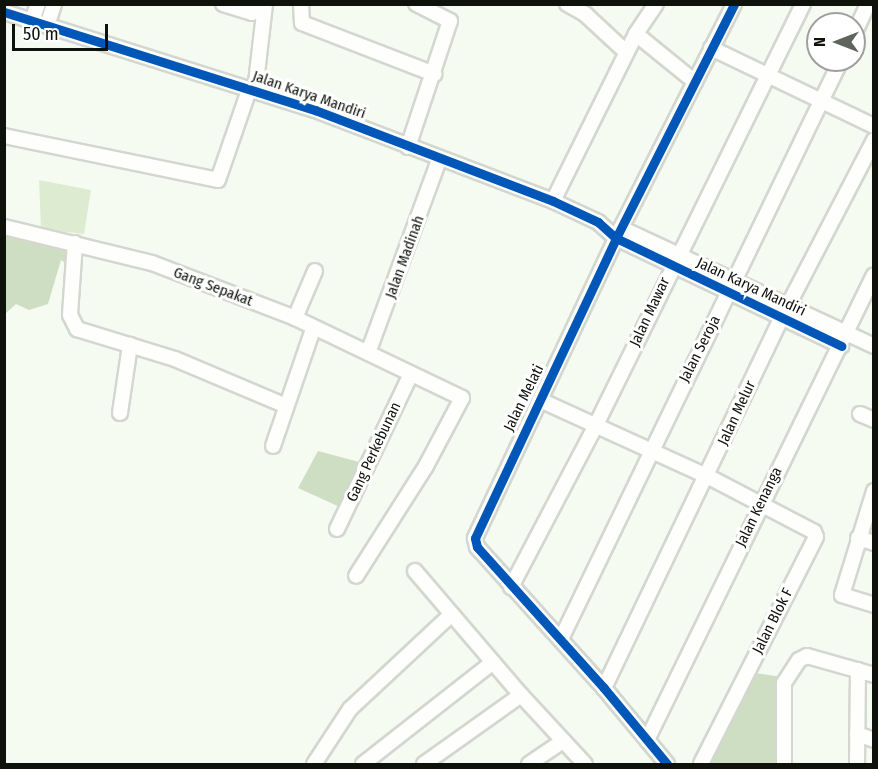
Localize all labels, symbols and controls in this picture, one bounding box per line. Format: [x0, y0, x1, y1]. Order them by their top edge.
scale bar [15, 12, 111, 50]
north arrow [806, 12, 866, 72]
text: 50 m [23, 23, 59, 45]
text: N [810, 37, 829, 47]
street label: Jalan Karya Mandiri [250, 67, 368, 123]
street label: Jalan Madinah [382, 213, 428, 301]
street label: Jalan Karya Mandiri [694, 254, 808, 320]
street label: Gang Sepakat [171, 264, 255, 310]
street label: Jalan Mawar [626, 275, 674, 349]
street label: Jalan Seroja [675, 313, 725, 385]
street label: Jalan Melati [500, 362, 548, 434]
street label: Jalan Melur [714, 378, 760, 448]
street label: Gang Perkebunan [343, 399, 405, 505]
street label: Jalan Kenanga [732, 464, 786, 550]
street label: Jalan Blok F [749, 585, 797, 657]

